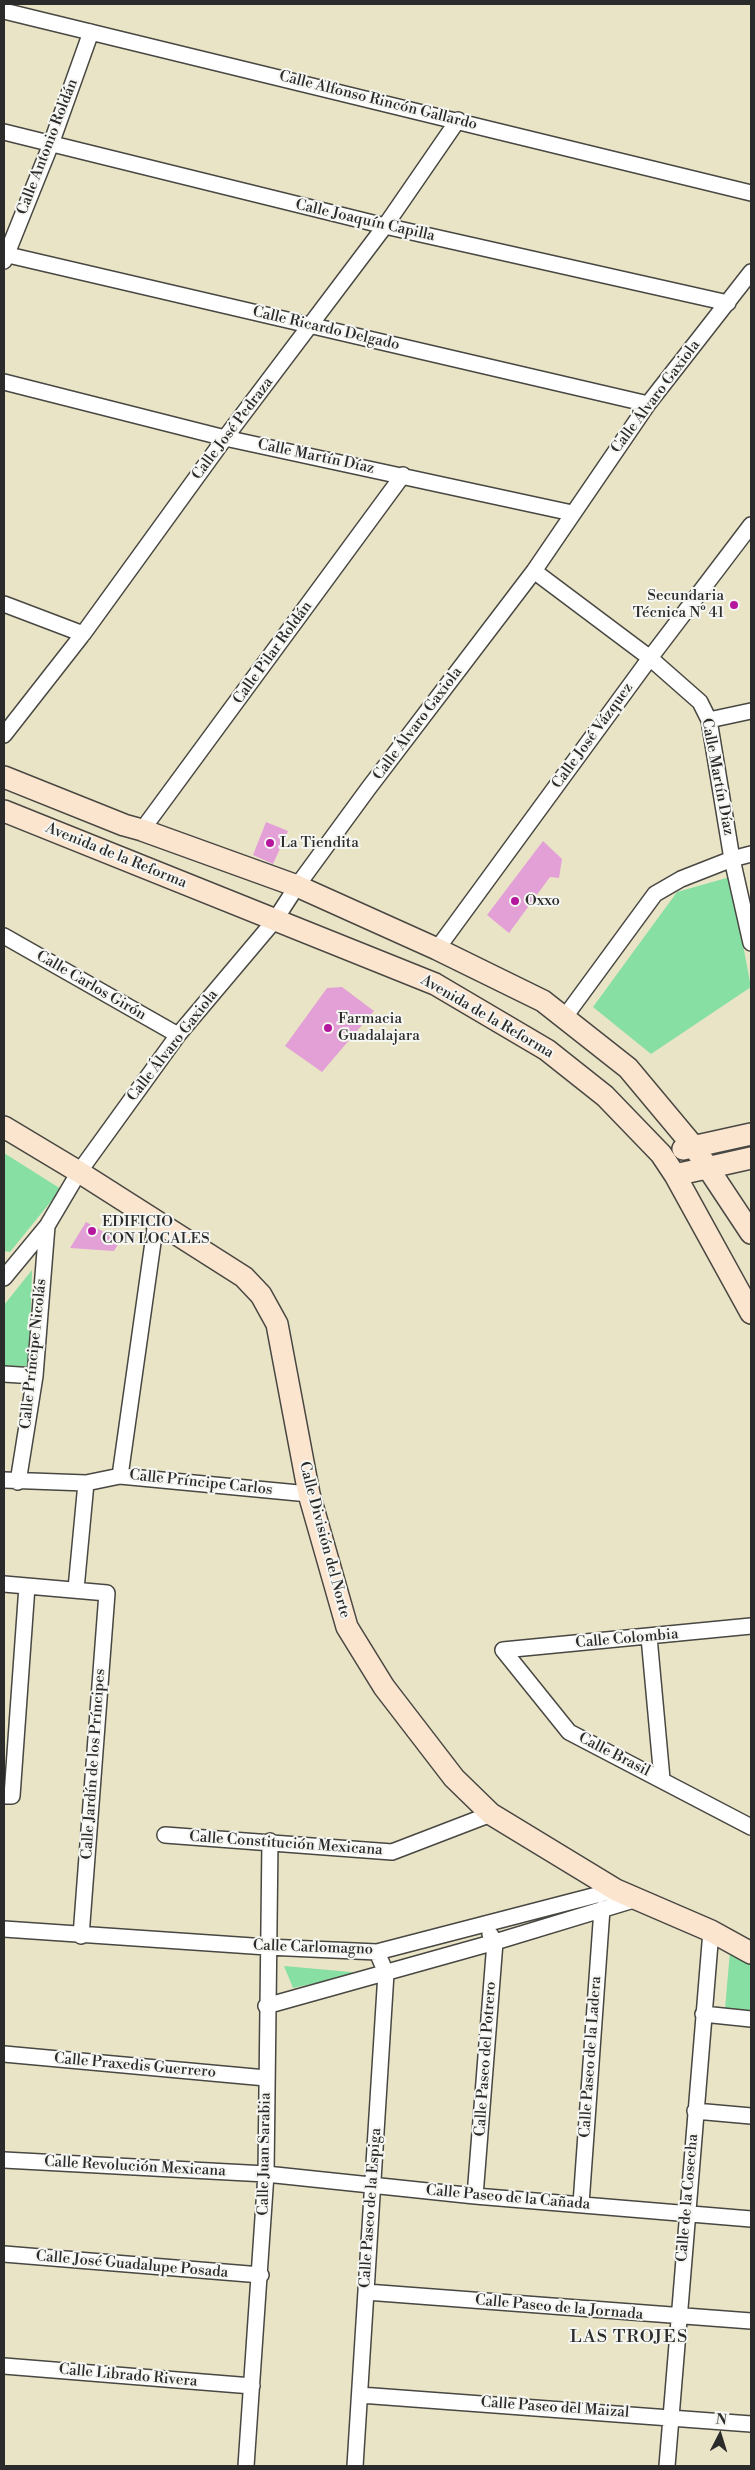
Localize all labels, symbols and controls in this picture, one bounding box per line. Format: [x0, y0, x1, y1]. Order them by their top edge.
street label: Calle Alfonso Rincón Gallardo [277, 68, 479, 134]
street label: Calle Antonio Roldán [14, 77, 82, 217]
street label: Calle Joaquín Capilla [293, 196, 437, 246]
street label: Calle Ricardo Delgado [251, 303, 401, 355]
street label: Calle Álvaro Gaxiola [608, 337, 704, 457]
street label: Calle José Pedraza [189, 374, 277, 484]
street label: Calle Martín Díaz [256, 436, 376, 478]
place label: Secundaria Técnica Nº 41 [633, 587, 724, 622]
street label: Calle Pilar Roldán [230, 598, 316, 708]
marker: Secundaria Técnica Nº 41 [728, 599, 740, 611]
street label: Calle Álvaro Gaxiola [370, 664, 466, 784]
street label: Calle José Vázquez [549, 680, 637, 792]
street label: Calle Martín Díaz [697, 717, 737, 837]
street label: Avenida de la Reforma [43, 819, 189, 893]
place label: La Tiendita [280, 834, 359, 852]
marker: La Tiendita [264, 837, 276, 849]
place label: Oxxo [525, 892, 560, 910]
marker: Oxxo [509, 895, 521, 907]
street label: Calle Carlos Girón [33, 947, 149, 1025]
street label: Avenida de la Reforma [417, 972, 557, 1062]
street label: Calle Álvaro Gaxiola [124, 987, 222, 1105]
place label: Farmacia Guadalajara [338, 1010, 420, 1045]
marker: Farmacia Guadalajara [322, 1022, 334, 1034]
place label: EDIFICIO CON LOCALES [102, 1213, 210, 1248]
marker: EDIFICIO CON LOCALES [86, 1225, 98, 1237]
street label: Calle Príncipe Nicolás [17, 1278, 51, 1430]
street label: Calle División del Norte [294, 1460, 354, 1620]
street label: Calle Príncipe Carlos [129, 1467, 273, 1499]
street label: Calle Colombia [575, 1626, 679, 1652]
street label: Calle Jardín de los Príncipes [78, 1668, 110, 1860]
street label: Calle Brasil [575, 1729, 653, 1781]
street label: Calle Constitución Mexicana [189, 1828, 383, 1860]
street label: Calle Carlomagno [253, 1937, 373, 1959]
street label: Calle Paseo de la Ladera [576, 1976, 606, 2138]
street label: Calle Paseo del Potrero [472, 1981, 500, 2137]
street label: Calle Praxedis Guerrero [53, 2050, 217, 2082]
street label: Calle Juan Sarabia [255, 2092, 275, 2216]
street label: Calle Paseo de la Espiga [356, 2127, 386, 2289]
street label: Calle de la Cosecha [673, 2133, 703, 2263]
street label: Calle Revolución Mexicana [44, 2153, 226, 2181]
street label: Calle Paseo de la Cañada [425, 2182, 591, 2214]
street label: Calle José Guadalupe Posada [35, 2248, 229, 2282]
street label: Calle Paseo de la Jornada [474, 2292, 644, 2324]
district label: LAS TROJES [568, 2327, 690, 2349]
street label: Calle Librado Rivera [58, 2361, 198, 2391]
street label: Calle Paseo del Maizal [480, 2394, 630, 2422]
north arrow [695, 2410, 745, 2460]
text: N [715, 2411, 728, 2430]

